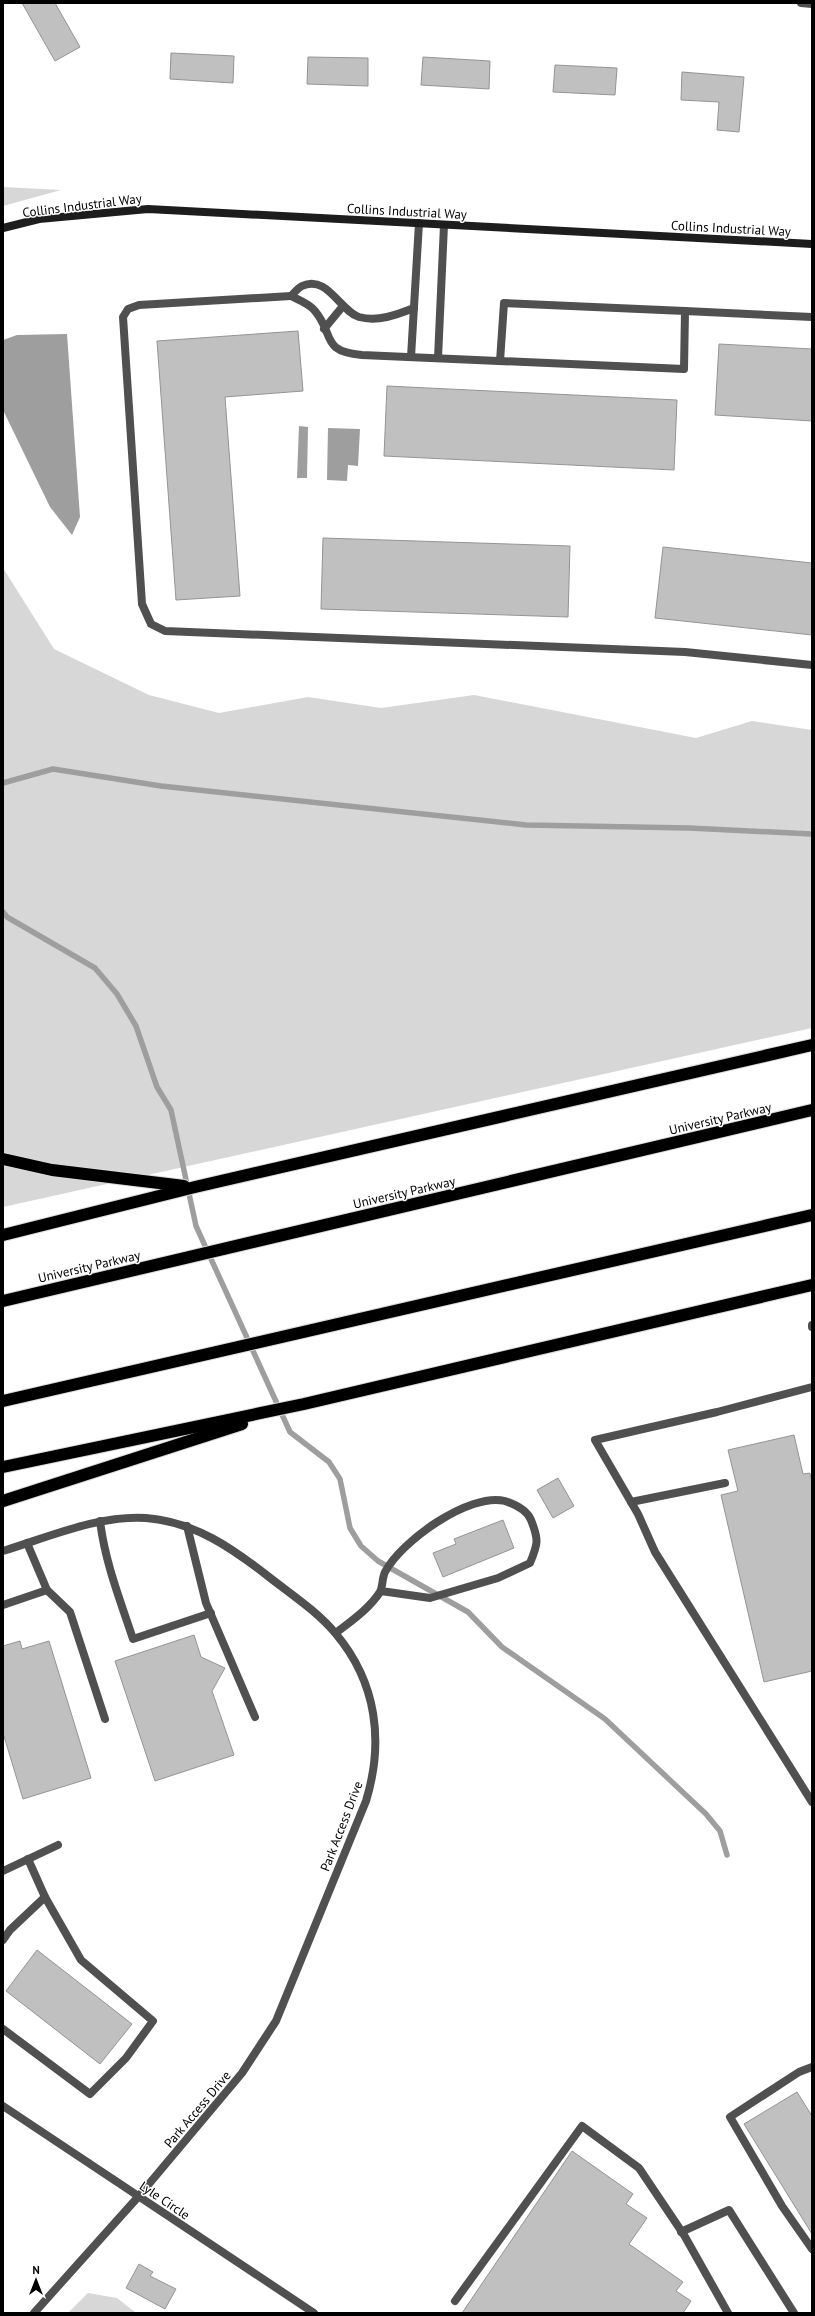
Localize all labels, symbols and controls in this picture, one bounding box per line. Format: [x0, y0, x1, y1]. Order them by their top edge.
street label: Collins Industrial Way [21, 190, 143, 221]
street label: Collins Industrial Way [347, 200, 467, 223]
street label: Collins Industrial Way [671, 217, 791, 240]
street label: University Parkway [667, 1098, 773, 1139]
street label: University Parkway [351, 1172, 457, 1213]
street label: University Parkway [36, 1246, 142, 1287]
street label: Park Access Drive [316, 1779, 366, 1874]
street label: Park Access Drive [160, 2067, 235, 2151]
street label: Lyle Circle [136, 2177, 193, 2223]
north arrow [16, 2260, 56, 2300]
text: N [32, 2263, 40, 2277]

